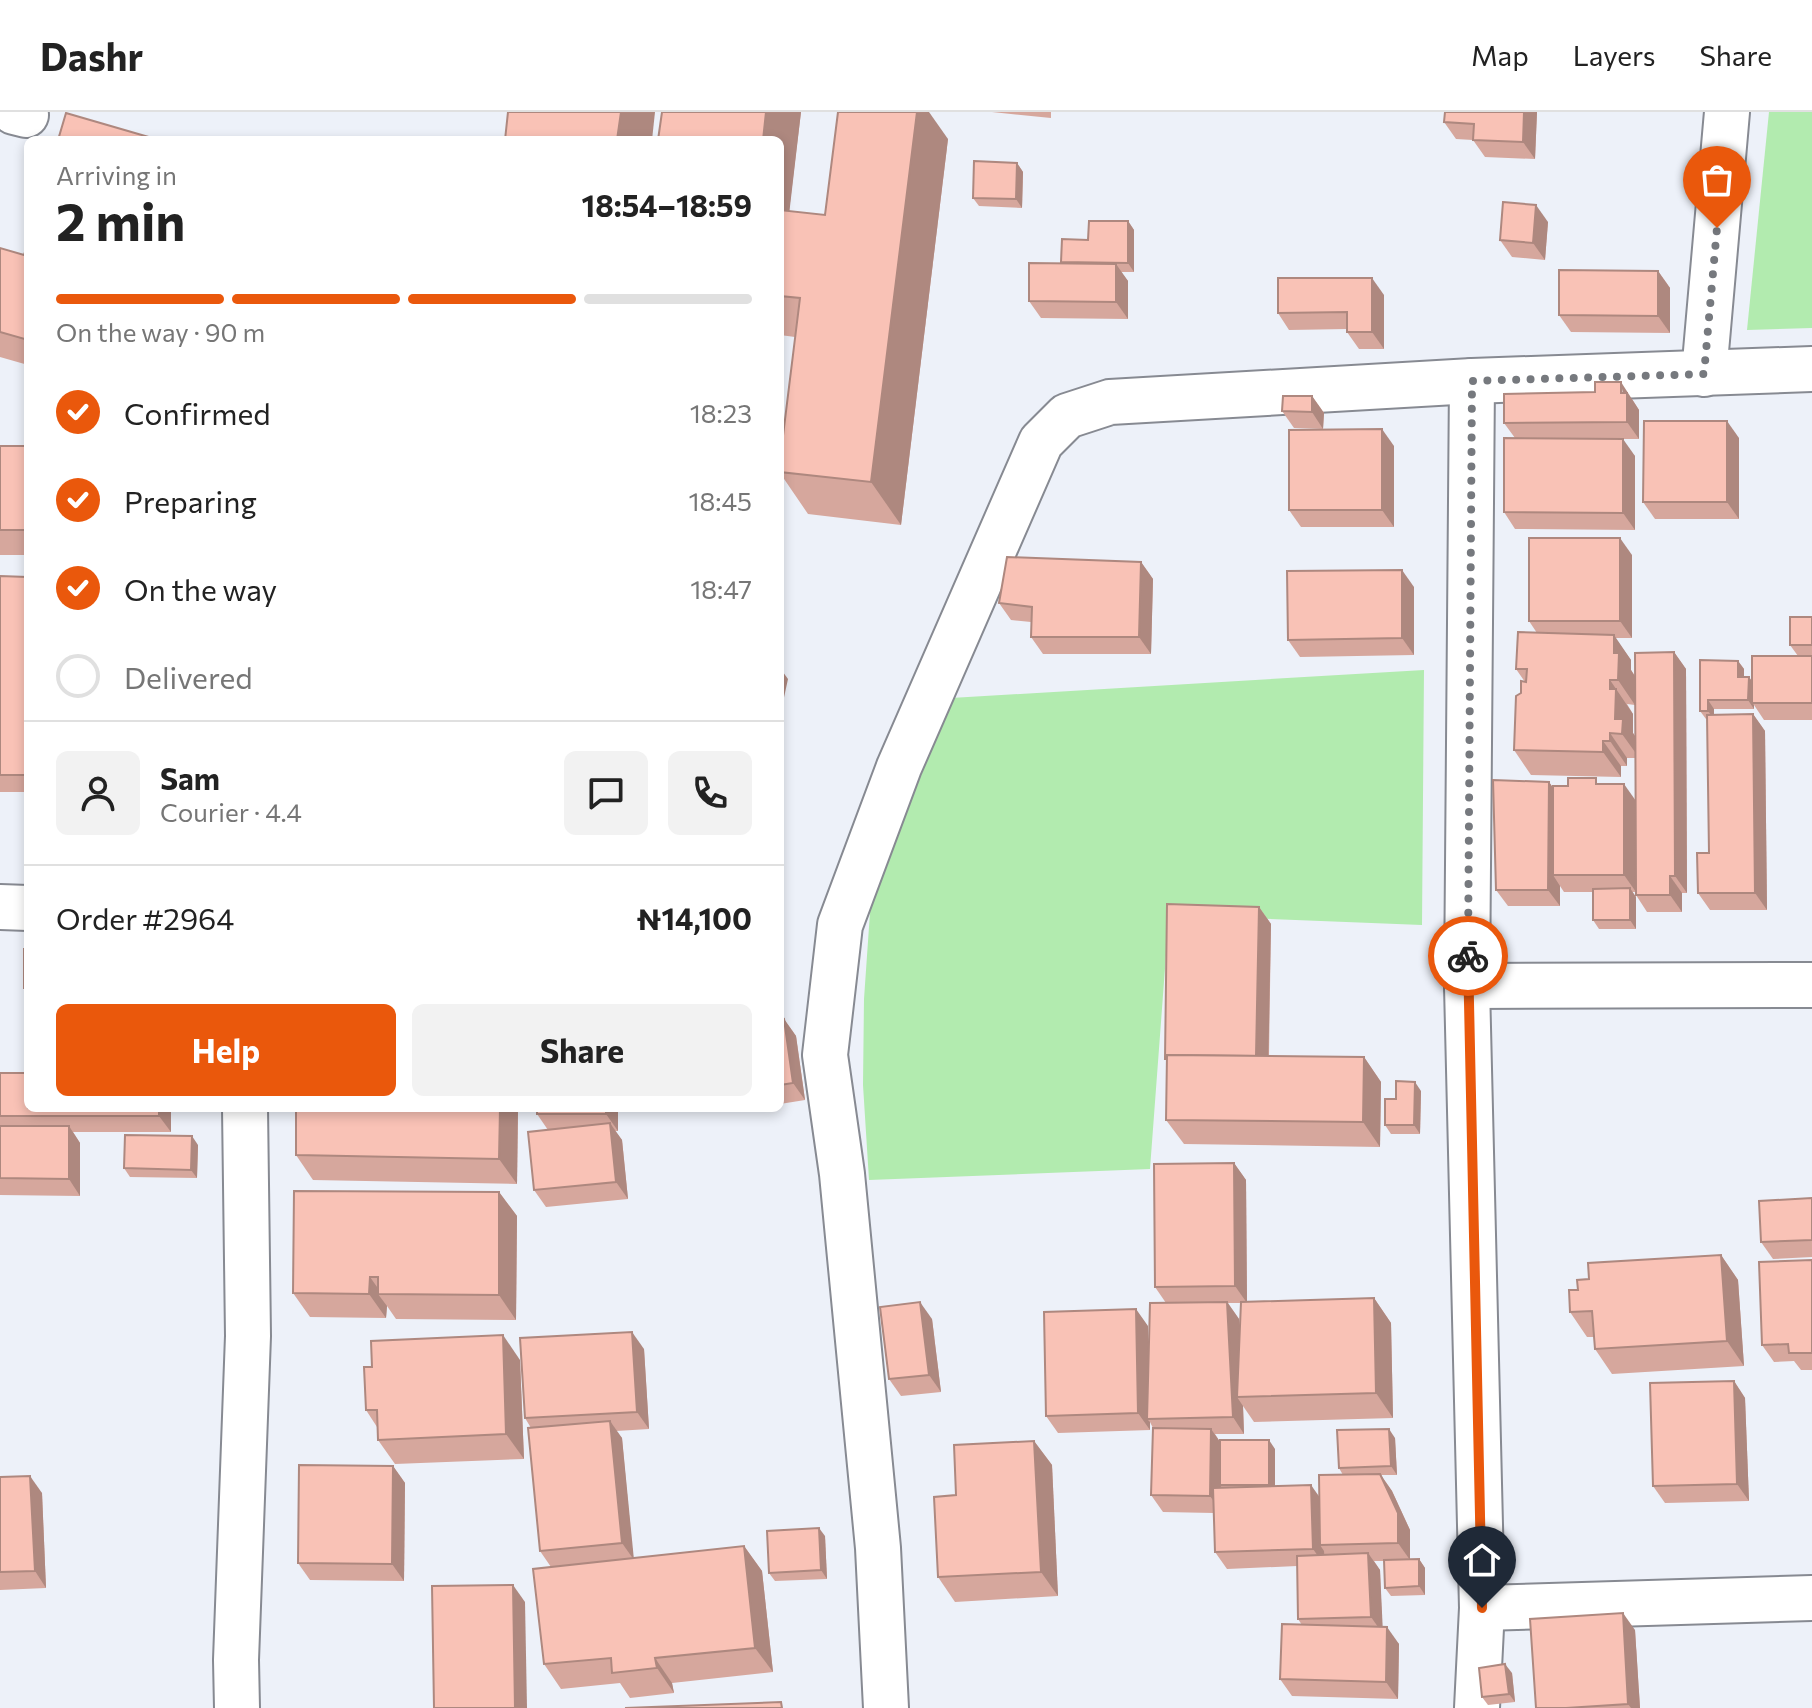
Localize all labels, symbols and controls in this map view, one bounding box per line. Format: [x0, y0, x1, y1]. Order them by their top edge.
text: Dashr [40, 32, 143, 79]
text: Map [1471, 38, 1529, 72]
text: Layers [1573, 38, 1655, 72]
text: Share [1699, 38, 1772, 72]
pin [1683, 146, 1751, 228]
icon: bag [1695, 158, 1739, 202]
text: Arriving in [56, 159, 177, 190]
text: 18:54–18:59 [582, 186, 752, 223]
text: 2 min [56, 188, 185, 252]
text: On the way · 90 m [56, 316, 265, 347]
icon: check [56, 390, 100, 434]
text: Confirmed [124, 394, 271, 431]
text: 18:23 [690, 397, 752, 428]
icon: check [56, 478, 100, 522]
text: Preparing [124, 482, 257, 519]
text: 18:45 [688, 485, 752, 516]
icon: check [56, 566, 100, 610]
text: On the way [124, 570, 277, 607]
text: 18:47 [690, 573, 752, 604]
text: Delivered [124, 658, 253, 695]
button: person [56, 751, 140, 835]
button: chat [564, 751, 648, 835]
button: phone [668, 751, 752, 835]
text: Sam [160, 759, 220, 796]
text: Courier · 4.4 [160, 796, 302, 827]
text: Order #2964 [56, 899, 234, 936]
text: ₦14,100 [637, 899, 752, 936]
courier [1428, 916, 1508, 996]
icon: bike [1446, 934, 1490, 978]
button: Help [56, 1004, 396, 1096]
button: Share [412, 1004, 752, 1096]
pin [1448, 1526, 1516, 1608]
icon: home [1460, 1538, 1504, 1582]

